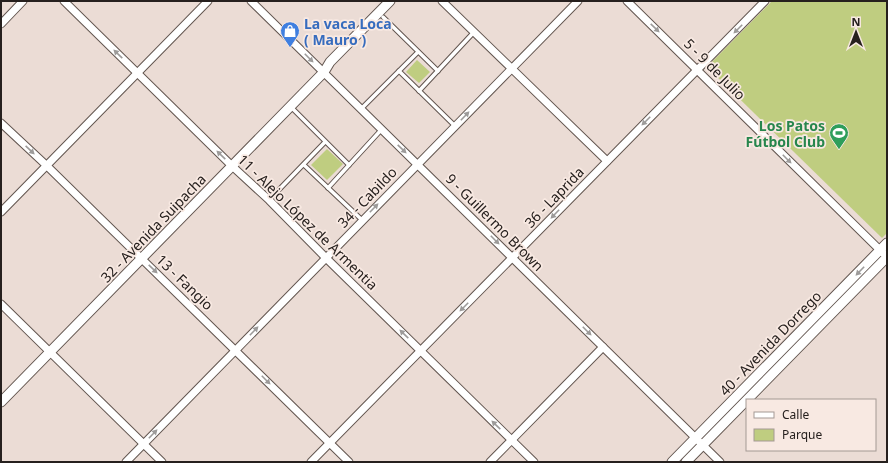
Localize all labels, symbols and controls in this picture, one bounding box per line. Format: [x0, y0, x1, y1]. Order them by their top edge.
north arrow [836, 12, 876, 52]
place label: La vaca Loca ( Mauro ) [304, 14, 392, 49]
text: N [852, 14, 860, 29]
shop icon: La vaca Loca ( Mauro ) [279, 20, 301, 48]
one-way arrow [650, 23, 660, 33]
one-way arrow [733, 24, 743, 34]
street label: 5 - 9 de Julio [680, 34, 750, 104]
one-way arrow [113, 49, 123, 59]
one-way arrow [304, 53, 314, 63]
one-way arrow [460, 111, 470, 121]
one-way arrow [641, 116, 651, 126]
place label: Los Patos Fútbol Club [746, 116, 825, 151]
sports icon: Los Patos Fútbol Club [828, 122, 850, 150]
one-way arrow [397, 144, 407, 154]
one-way arrow [24, 145, 35, 154]
one-way arrow [216, 150, 226, 159]
street label: 11 - Alejo López de Armentia [234, 150, 382, 294]
one-way arrow [782, 154, 792, 164]
street label: 34 - Cabildo [333, 163, 401, 231]
street label: 36 - Laprida [520, 163, 588, 231]
street label: 9 - Guillermo Brown [442, 169, 548, 275]
street label: 32 - Avenida Suipacha [96, 170, 210, 286]
one-way arrow [369, 203, 379, 213]
one-way arrow [550, 209, 560, 219]
one-way arrow [490, 235, 500, 245]
street label: 13 - Fangio [152, 250, 218, 314]
one-way arrow [148, 265, 158, 274]
one-way arrow [855, 266, 865, 276]
street label: 40 - Avenida Dorrego [715, 286, 825, 400]
one-way arrow [459, 302, 469, 312]
one-way arrow [249, 326, 258, 336]
one-way arrow [582, 326, 592, 336]
one-way arrow [399, 329, 409, 339]
one-way arrow [261, 375, 271, 385]
legend [746, 399, 876, 451]
text: Calle [782, 406, 810, 423]
one-way arrow [491, 420, 501, 430]
text: Parque [782, 426, 823, 443]
one-way arrow [148, 429, 158, 439]

